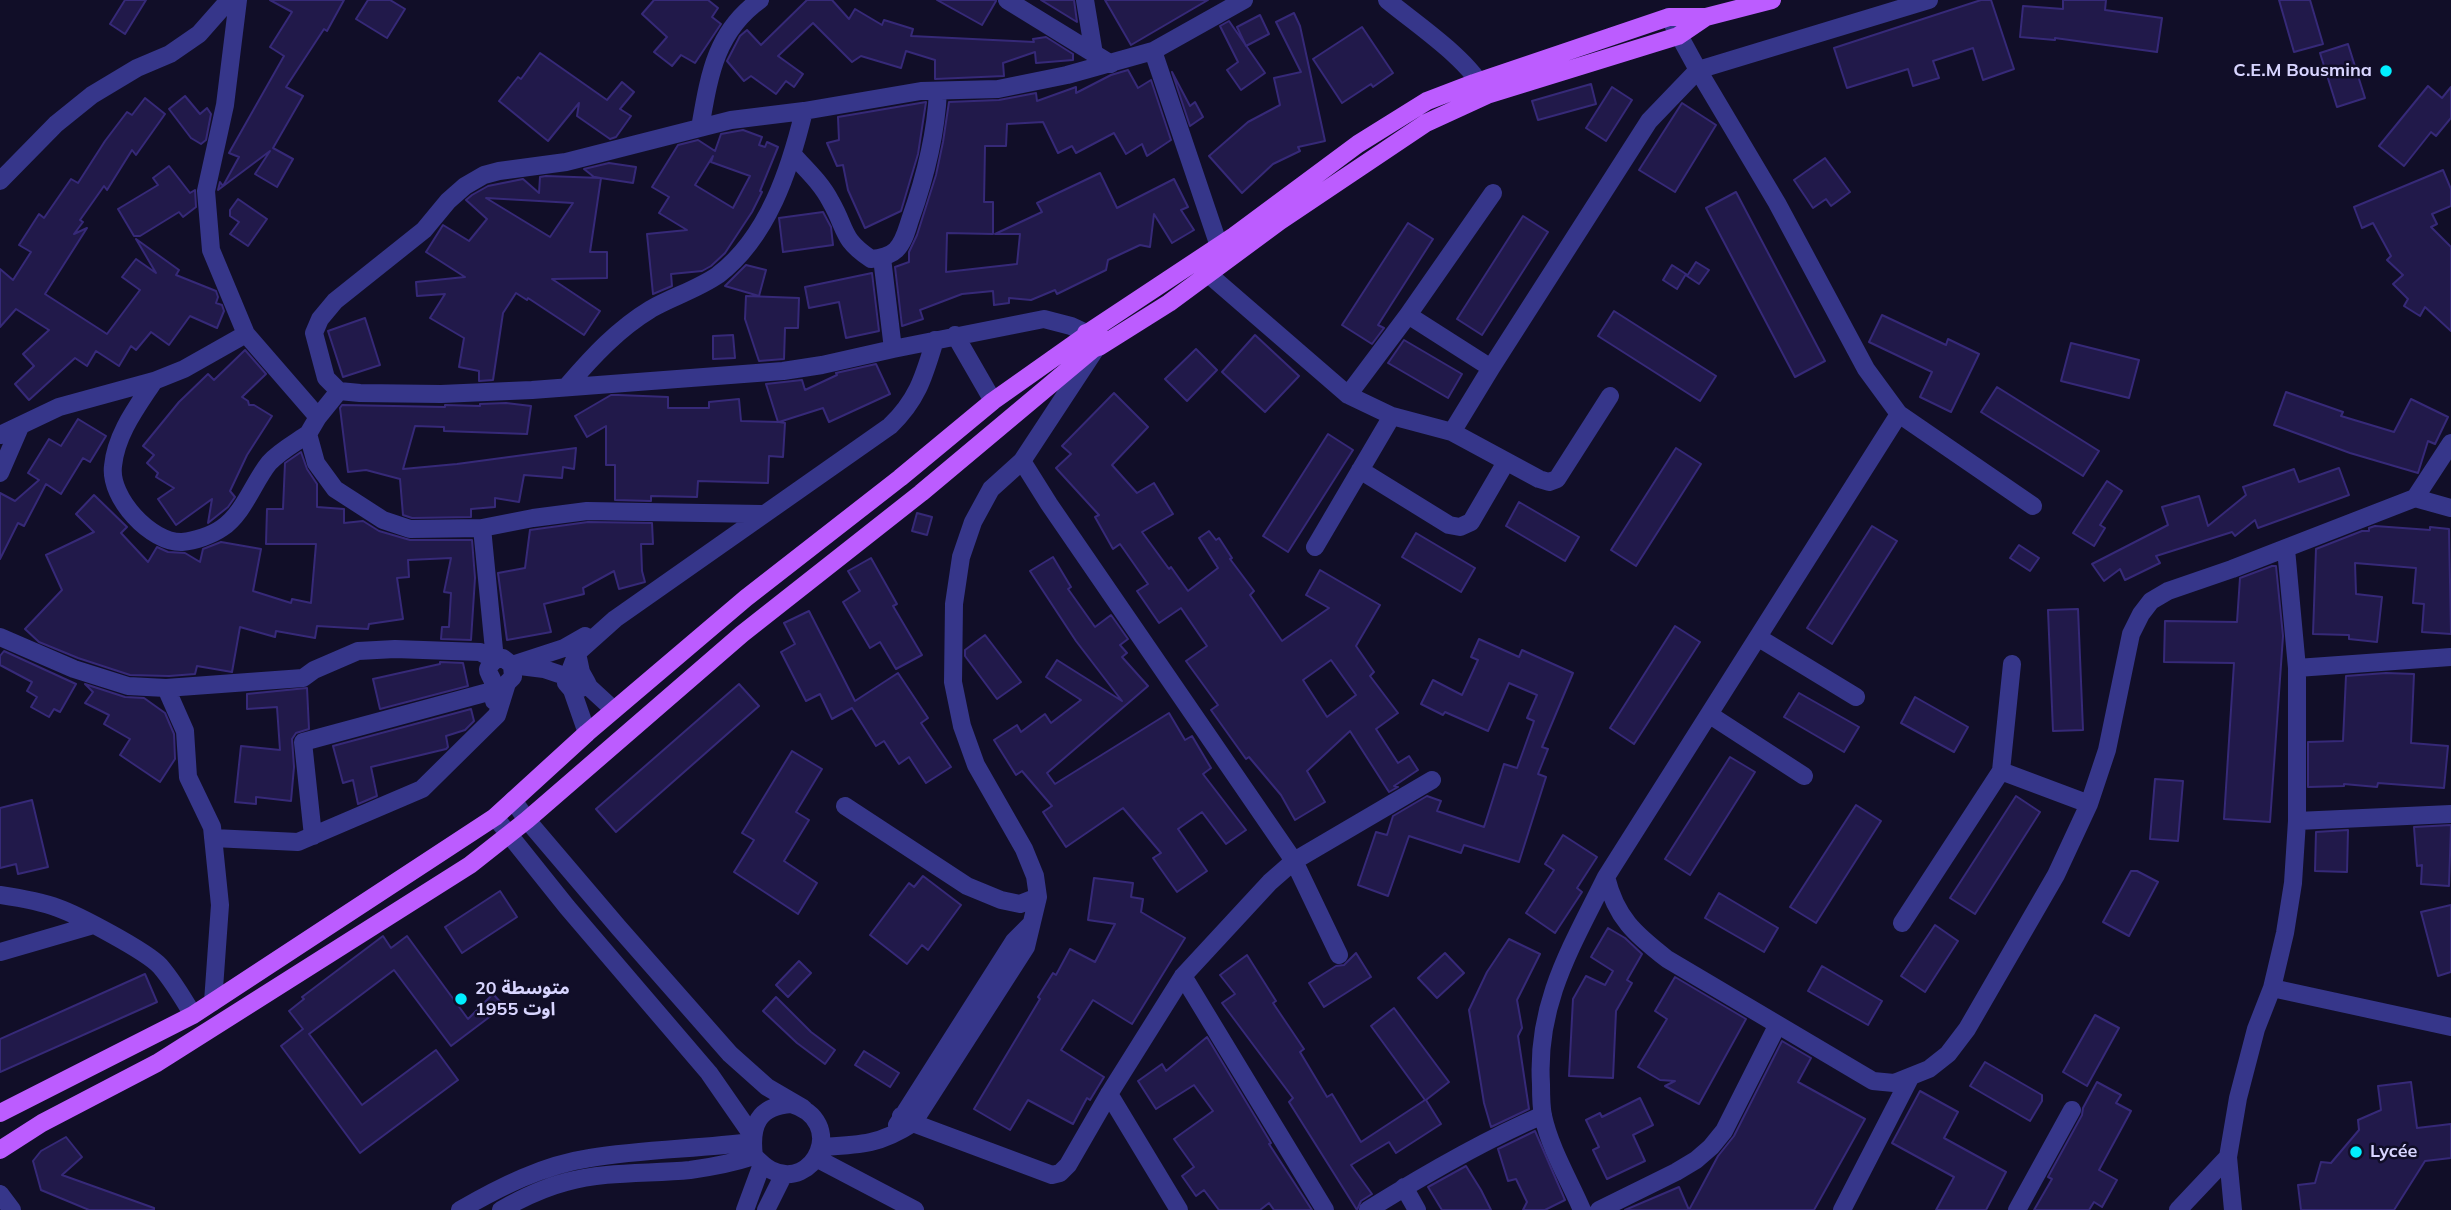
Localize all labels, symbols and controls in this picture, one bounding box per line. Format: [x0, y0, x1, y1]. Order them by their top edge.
place label: C.E.M Bousmina [2233, 60, 2372, 82]
marker: C.E.M Bousmina [2378, 63, 2394, 79]
place label: متوسطة 20 اوت 1955 [475, 978, 570, 1020]
marker: متوسطة 20 اوت 1955 [453, 991, 469, 1007]
place label: Lycée [2370, 1141, 2417, 1163]
marker: Lycée [2348, 1144, 2364, 1160]

